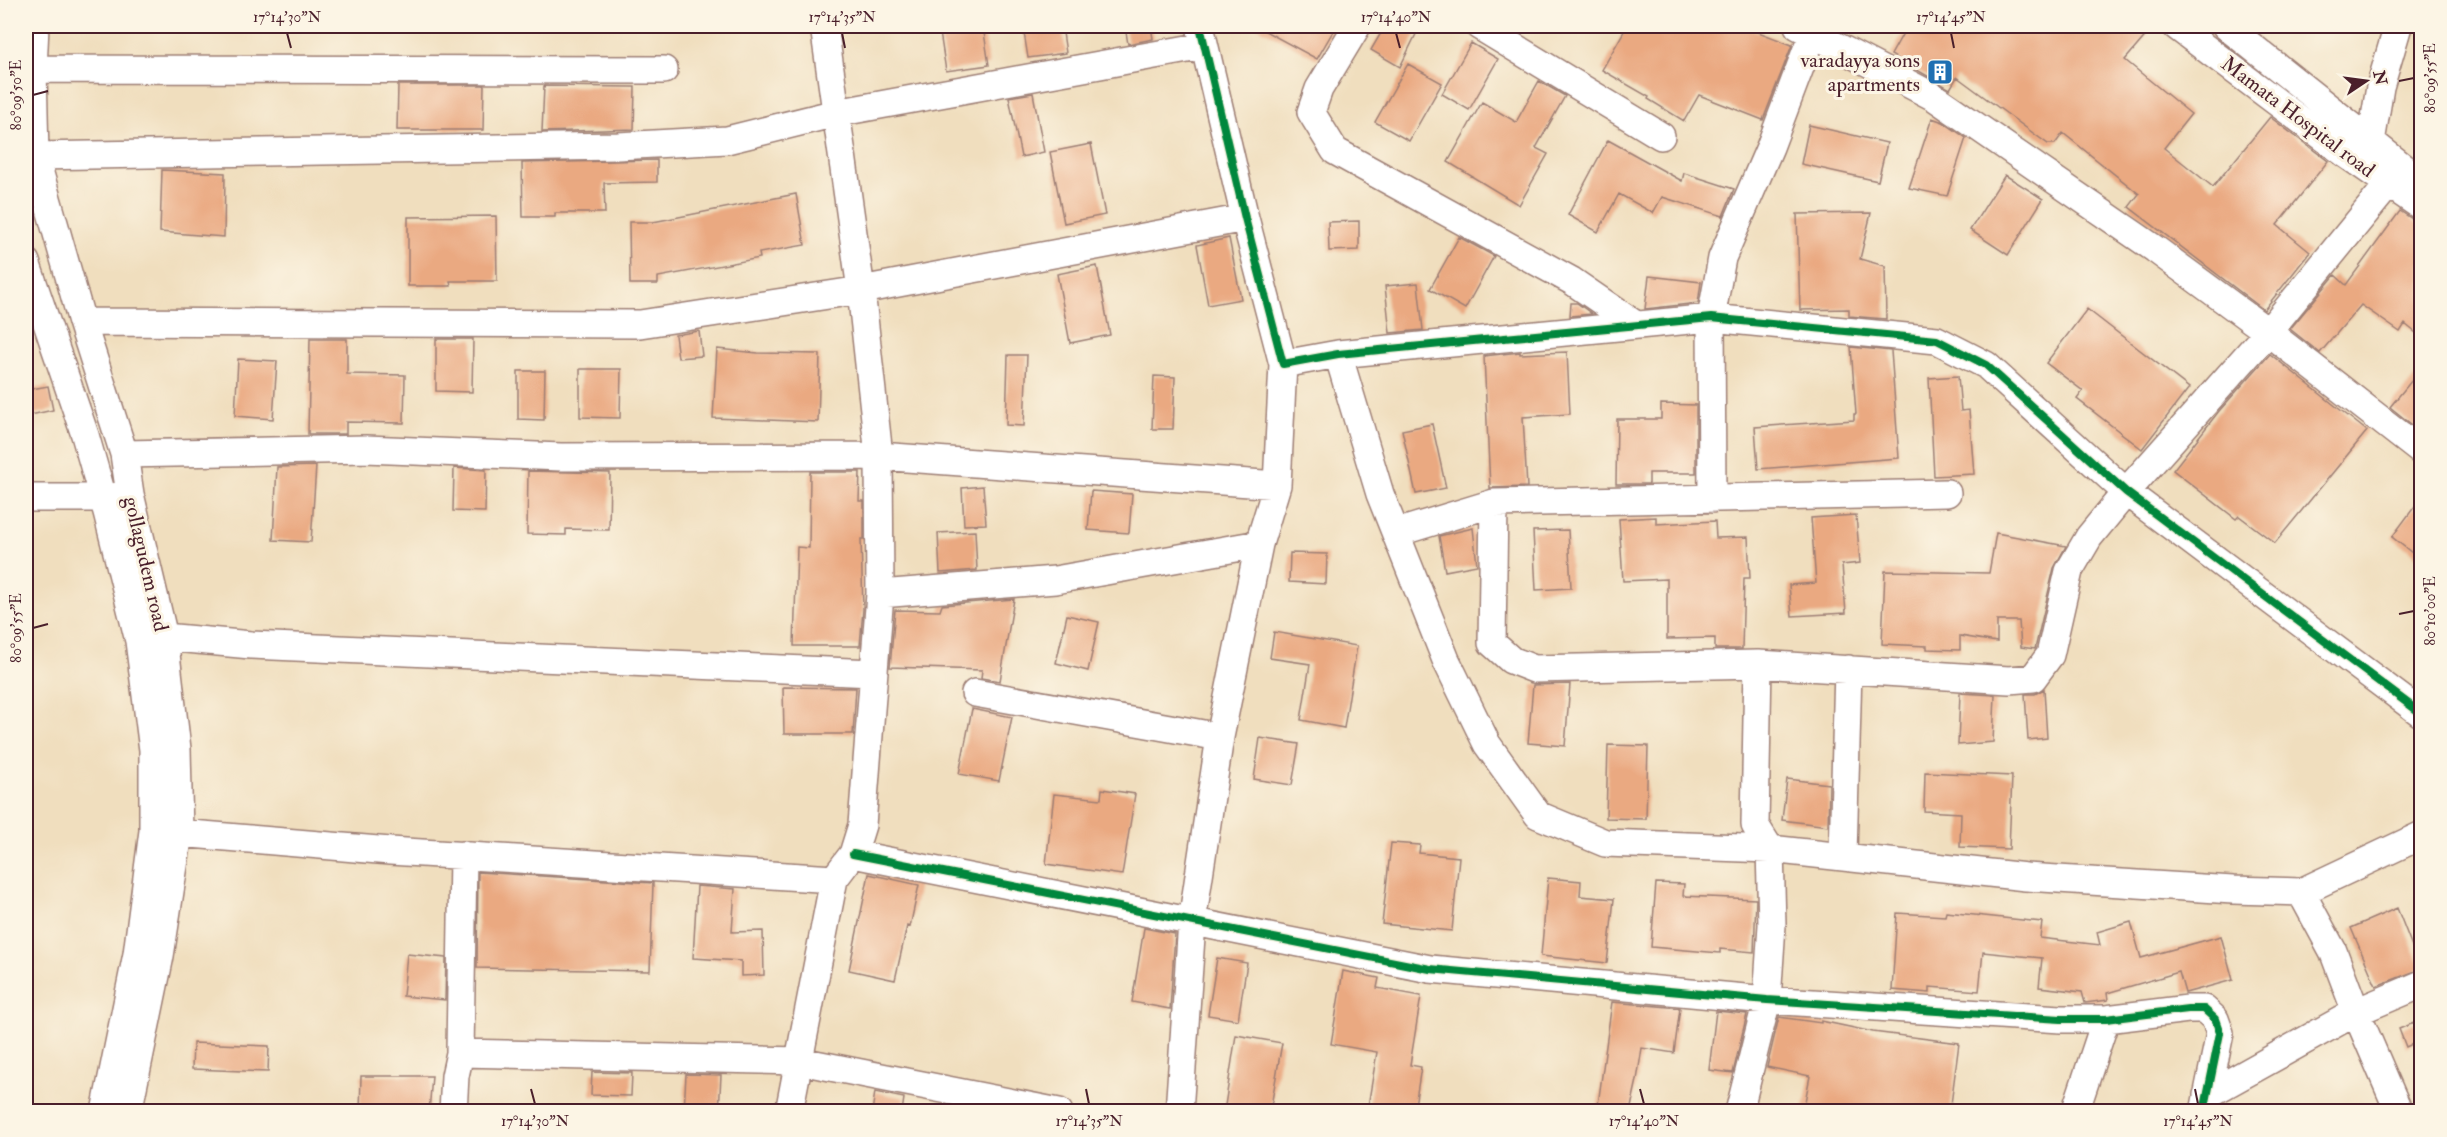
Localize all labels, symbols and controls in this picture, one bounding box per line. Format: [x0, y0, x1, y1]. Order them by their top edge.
text: 17°14'30"N [253, 8, 322, 27]
text: 17°14'35"N [808, 8, 876, 27]
text: 17°14'40"N [1361, 8, 1432, 27]
text: 17°14'45"N [1916, 8, 1986, 27]
text: 80°09'55"E [2421, 43, 2440, 113]
place label: varadayya sons apartments [1799, 47, 1920, 98]
street label: Mamata Hospital road [2216, 50, 2381, 184]
north arrow [2336, 51, 2396, 111]
building icon: varadayya sons apartments [1925, 57, 1955, 87]
text: 80°09'50"E [7, 59, 26, 130]
text: N [2368, 68, 2391, 88]
street label: gollagudem road [117, 494, 175, 635]
text: 80°10'00"E [2421, 576, 2440, 646]
text: 80°09'55"E [7, 593, 26, 663]
text: 17°14'30"N [501, 1112, 570, 1131]
text: 17°14'35"N [1055, 1112, 1123, 1131]
text: 17°14'40"N [1609, 1112, 1680, 1131]
text: 17°14'45"N [2163, 1112, 2233, 1131]

